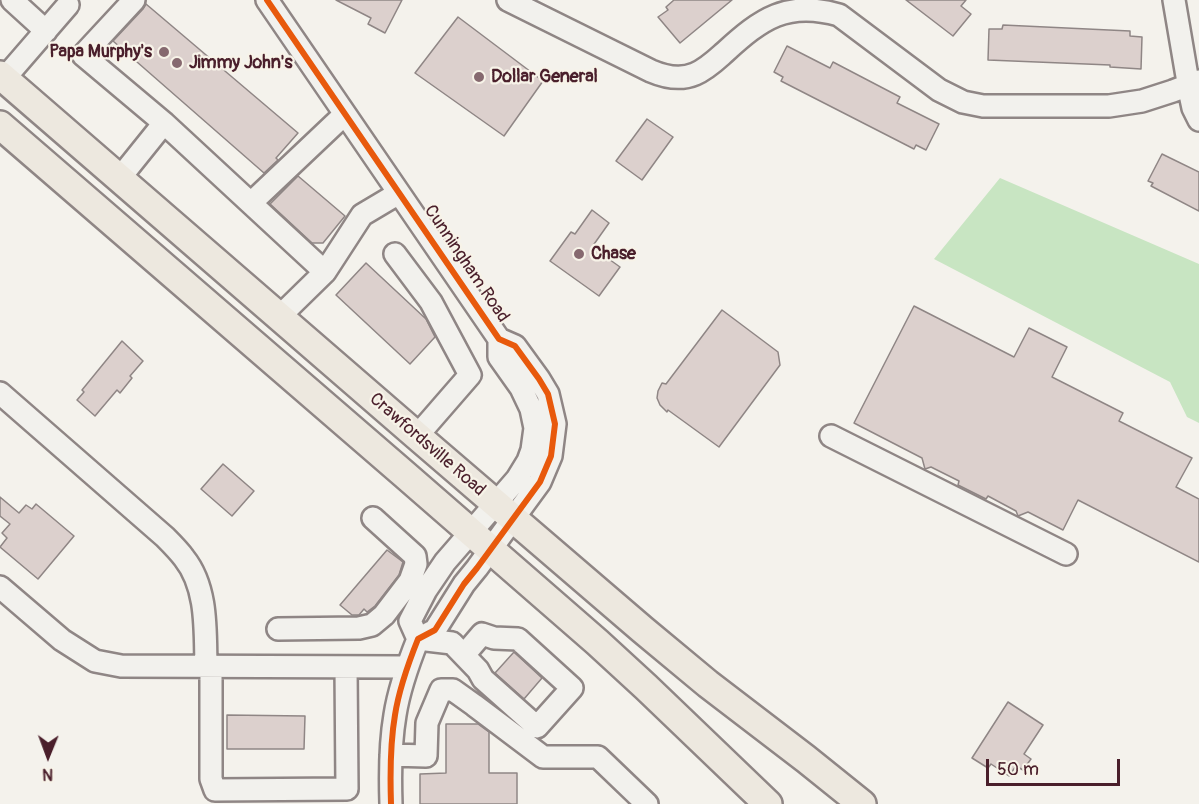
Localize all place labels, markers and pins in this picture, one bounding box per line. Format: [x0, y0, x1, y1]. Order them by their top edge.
place label: Papa Murphy's [49, 41, 152, 63]
marker: Papa Murphy's [157, 45, 171, 59]
place label: Jimmy John's [189, 52, 292, 74]
marker: Jimmy John's [170, 56, 184, 70]
place label: Dollar General [491, 66, 598, 88]
marker: Dollar General [472, 70, 486, 84]
place label: Chase [591, 243, 636, 265]
marker: Chase [572, 247, 586, 261]

